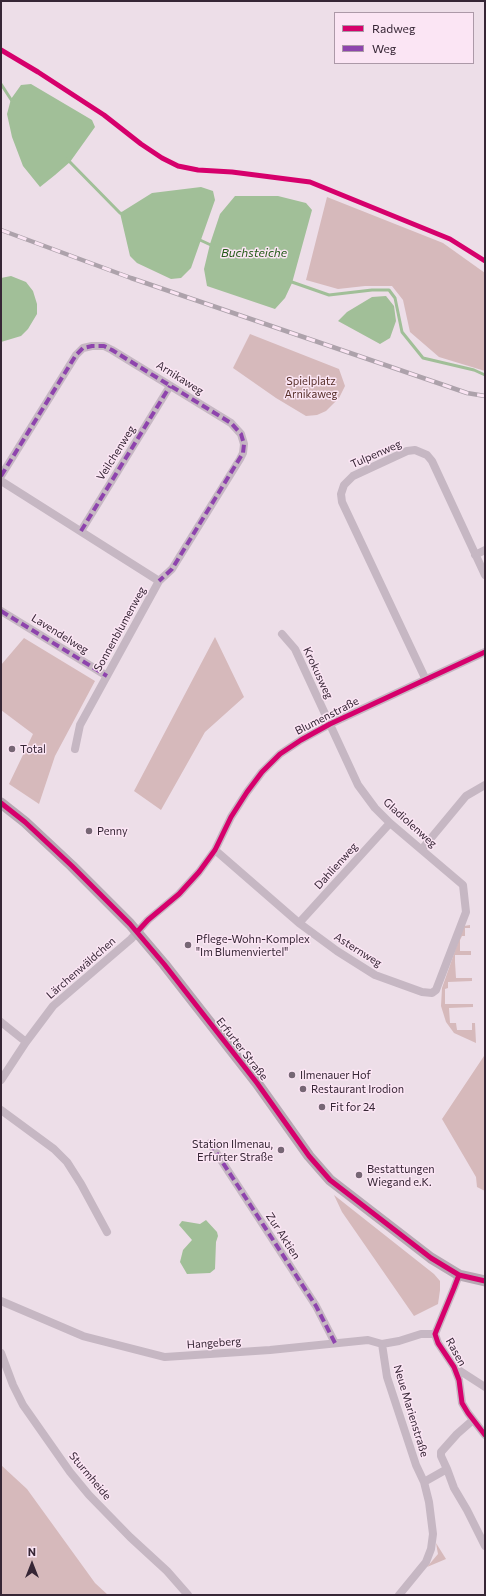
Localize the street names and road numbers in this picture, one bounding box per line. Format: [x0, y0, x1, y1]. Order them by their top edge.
street label: Arnikaweg [154, 358, 206, 398]
street label: Veilchenweg [94, 423, 138, 483]
street label: Tulpenweg [349, 437, 403, 471]
street label: Sonnenblumenweg [91, 584, 149, 674]
street label: Lavendelweg [29, 611, 91, 657]
street label: Krokusweg [300, 645, 336, 701]
street label: Blumenstraße [293, 694, 361, 738]
street label: Gladiolenweg [380, 796, 440, 850]
street label: Dahlienweg [312, 840, 360, 892]
street label: Asternweg [332, 930, 384, 970]
street label: Lärchenwäldchen [44, 934, 118, 1002]
street label: Erfurter Straße [213, 1015, 271, 1083]
street label: Zur Aktien [263, 1210, 303, 1262]
street label: Hangeberg [186, 1335, 242, 1351]
street label: Rasen [443, 1336, 469, 1368]
street label: Neue Marienstraße [391, 1363, 431, 1459]
street label: Sturmheide [66, 1450, 114, 1502]

